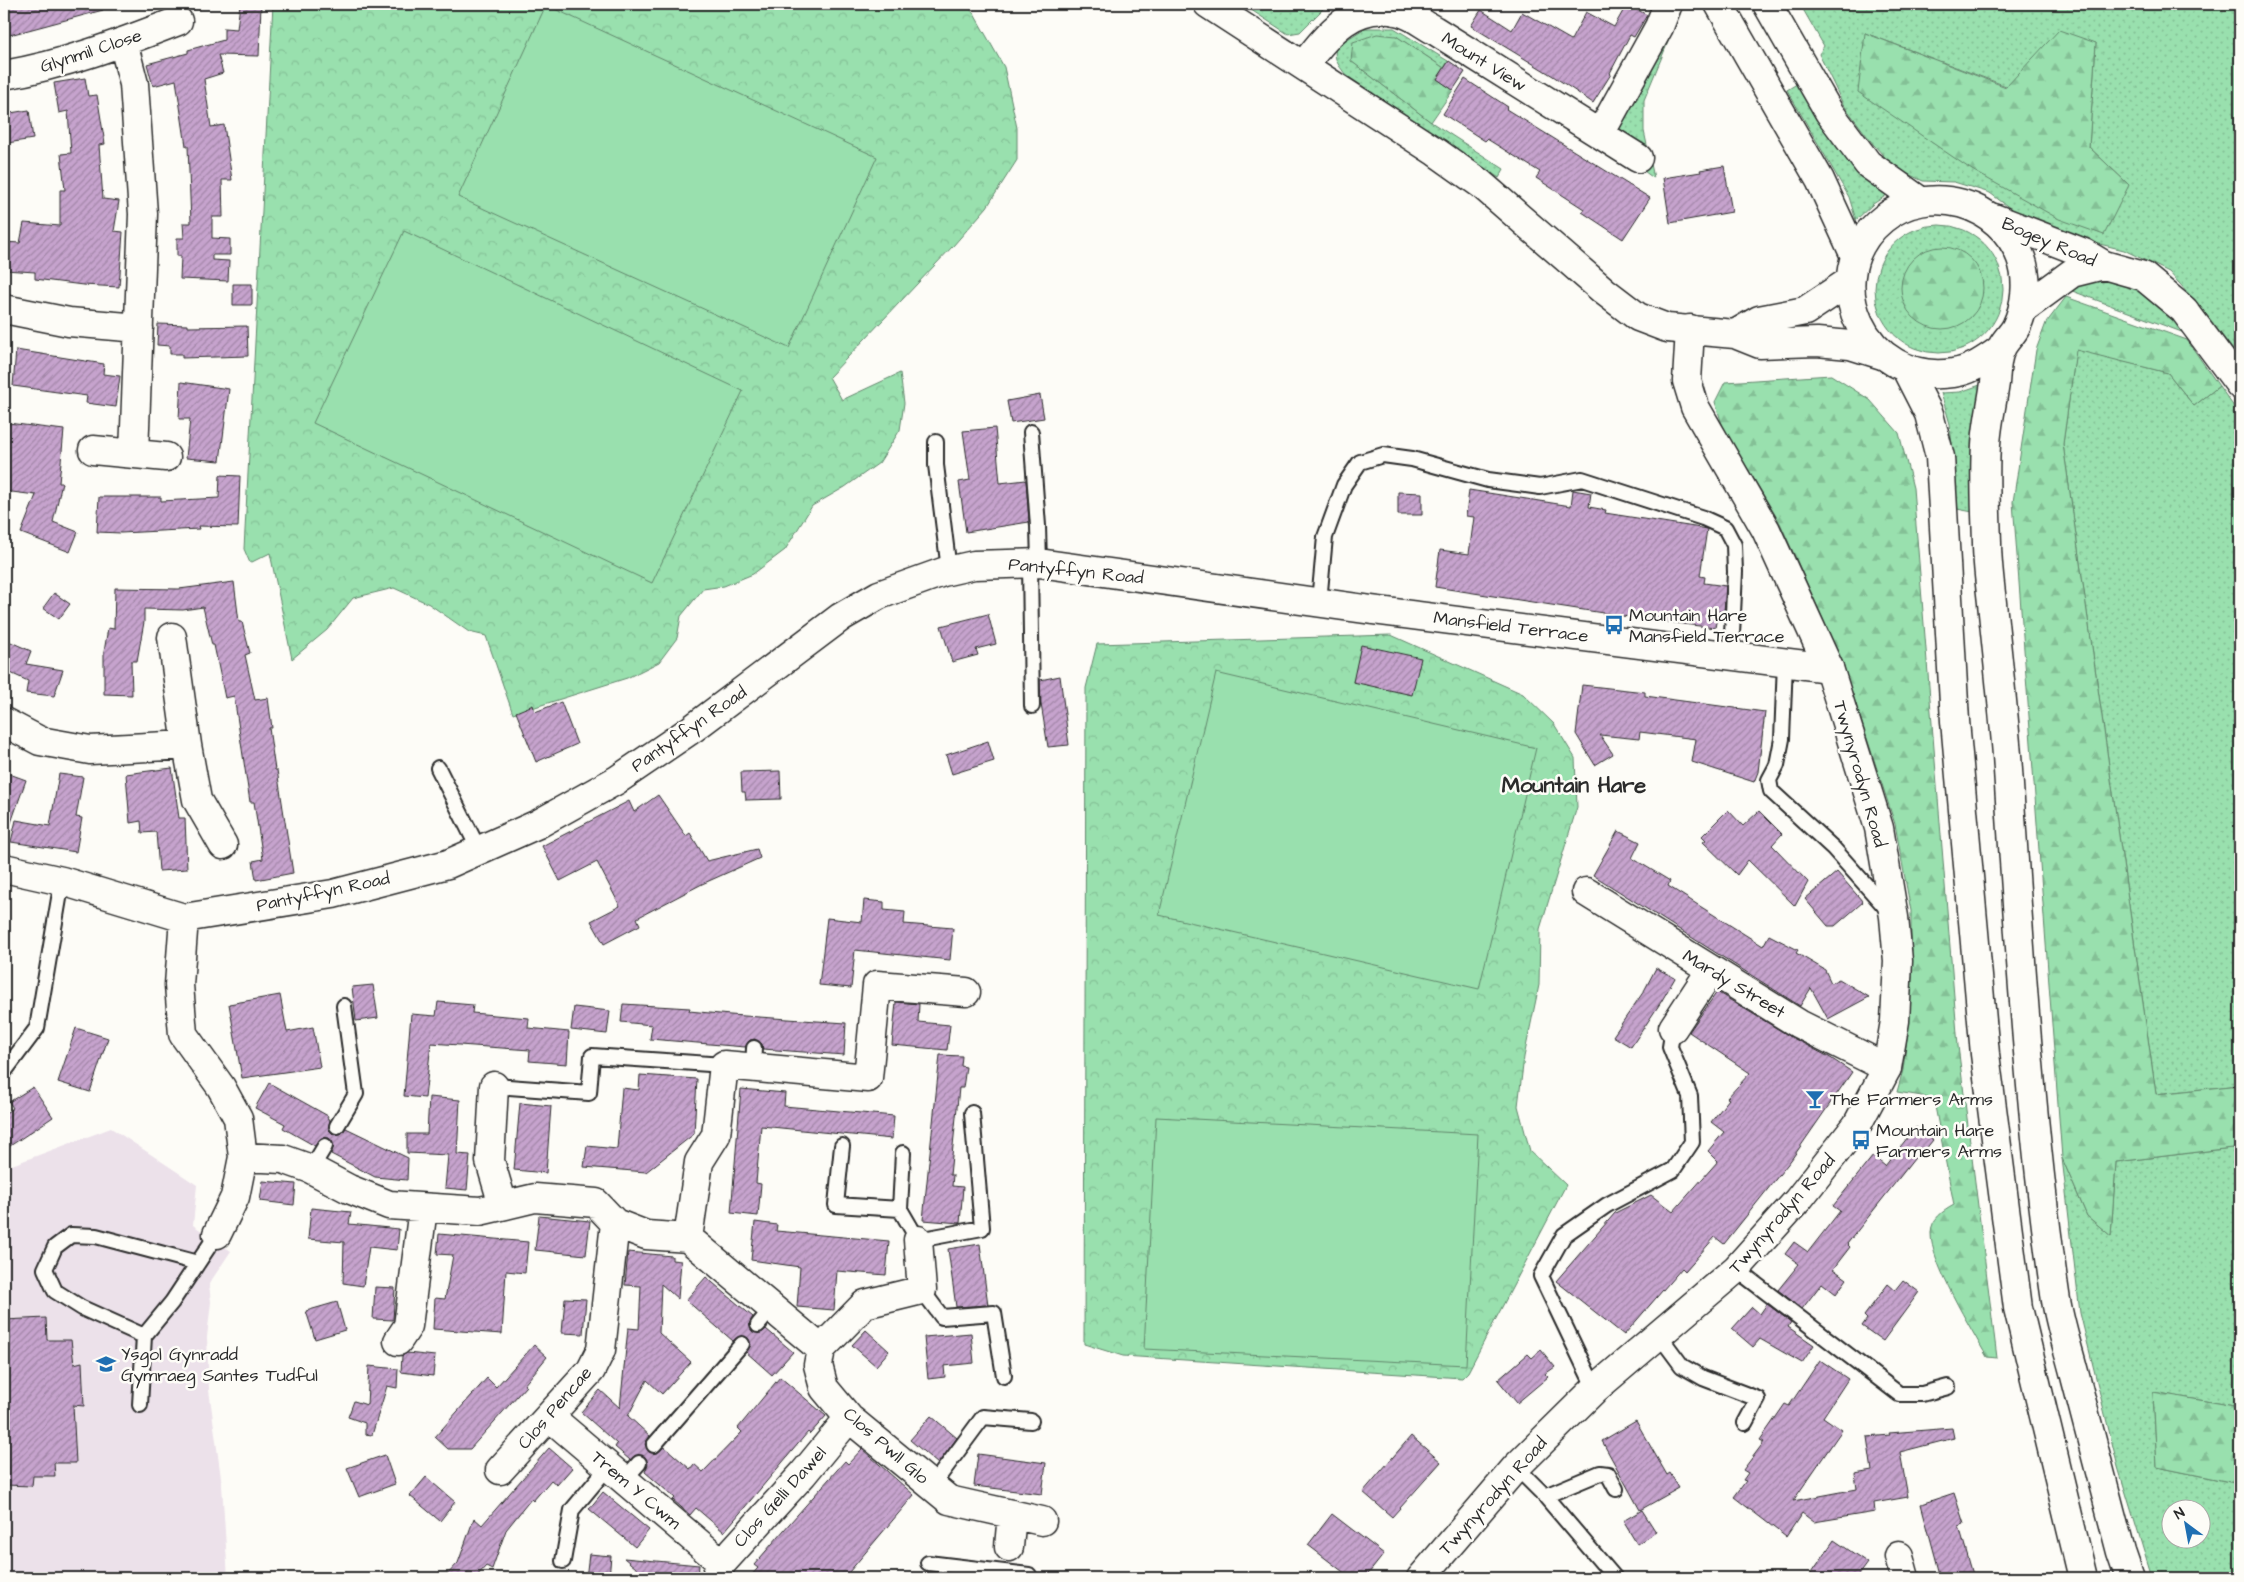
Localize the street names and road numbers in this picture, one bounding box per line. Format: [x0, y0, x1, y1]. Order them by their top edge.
street label: Glynmil Close [37, 23, 146, 80]
street label: Mount View [1437, 26, 1531, 98]
street label: Bogey Road [1998, 211, 2100, 274]
street label: Pantyffyn Road [1007, 551, 1145, 592]
street label: Mansfield Terrace [1432, 605, 1590, 649]
street label: Pantyffyn Road [626, 680, 752, 779]
street label: Twynyrodyn Road [1826, 698, 1893, 850]
street label: Pantyffyn Road [254, 866, 392, 919]
street label: Mardy Street [1677, 943, 1791, 1026]
street label: Twynyrodyn Road [1723, 1149, 1842, 1280]
street label: Clos Pencae [512, 1361, 598, 1455]
street label: Clos Pwll Glo [838, 1402, 934, 1490]
street label: Twynyrodyn Road [1433, 1431, 1554, 1561]
street label: Clos Gelli Dawel [728, 1441, 832, 1553]
street label: Trem Y Cwm [586, 1445, 686, 1535]

